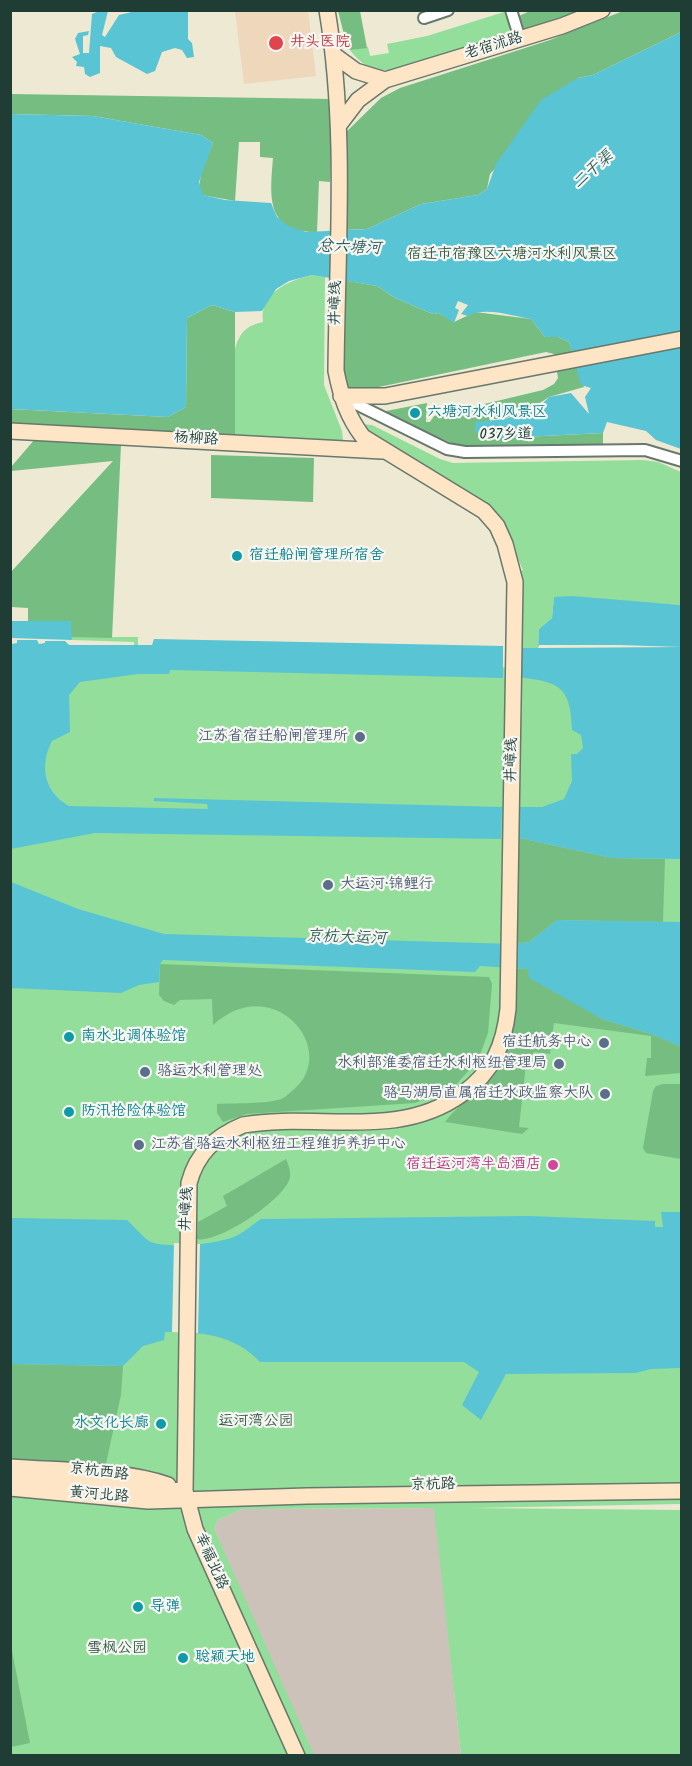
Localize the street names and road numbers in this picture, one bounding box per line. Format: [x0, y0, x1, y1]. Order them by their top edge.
street label: 老宿沭路 [463, 30, 525, 64]
street label: 井嶂线 [328, 280, 346, 326]
street label: 037乡道 [479, 427, 533, 445]
street label: 杨柳路 [173, 430, 219, 450]
street label: 井嶂线 [504, 737, 522, 783]
street label: 井嶂线 [178, 1186, 198, 1232]
street label: 京杭西路 [68, 1460, 130, 1486]
street label: 京杭路 [410, 1477, 456, 1495]
street label: 黄河北路 [68, 1484, 130, 1508]
street label: 幸福北路 [190, 1531, 230, 1593]

